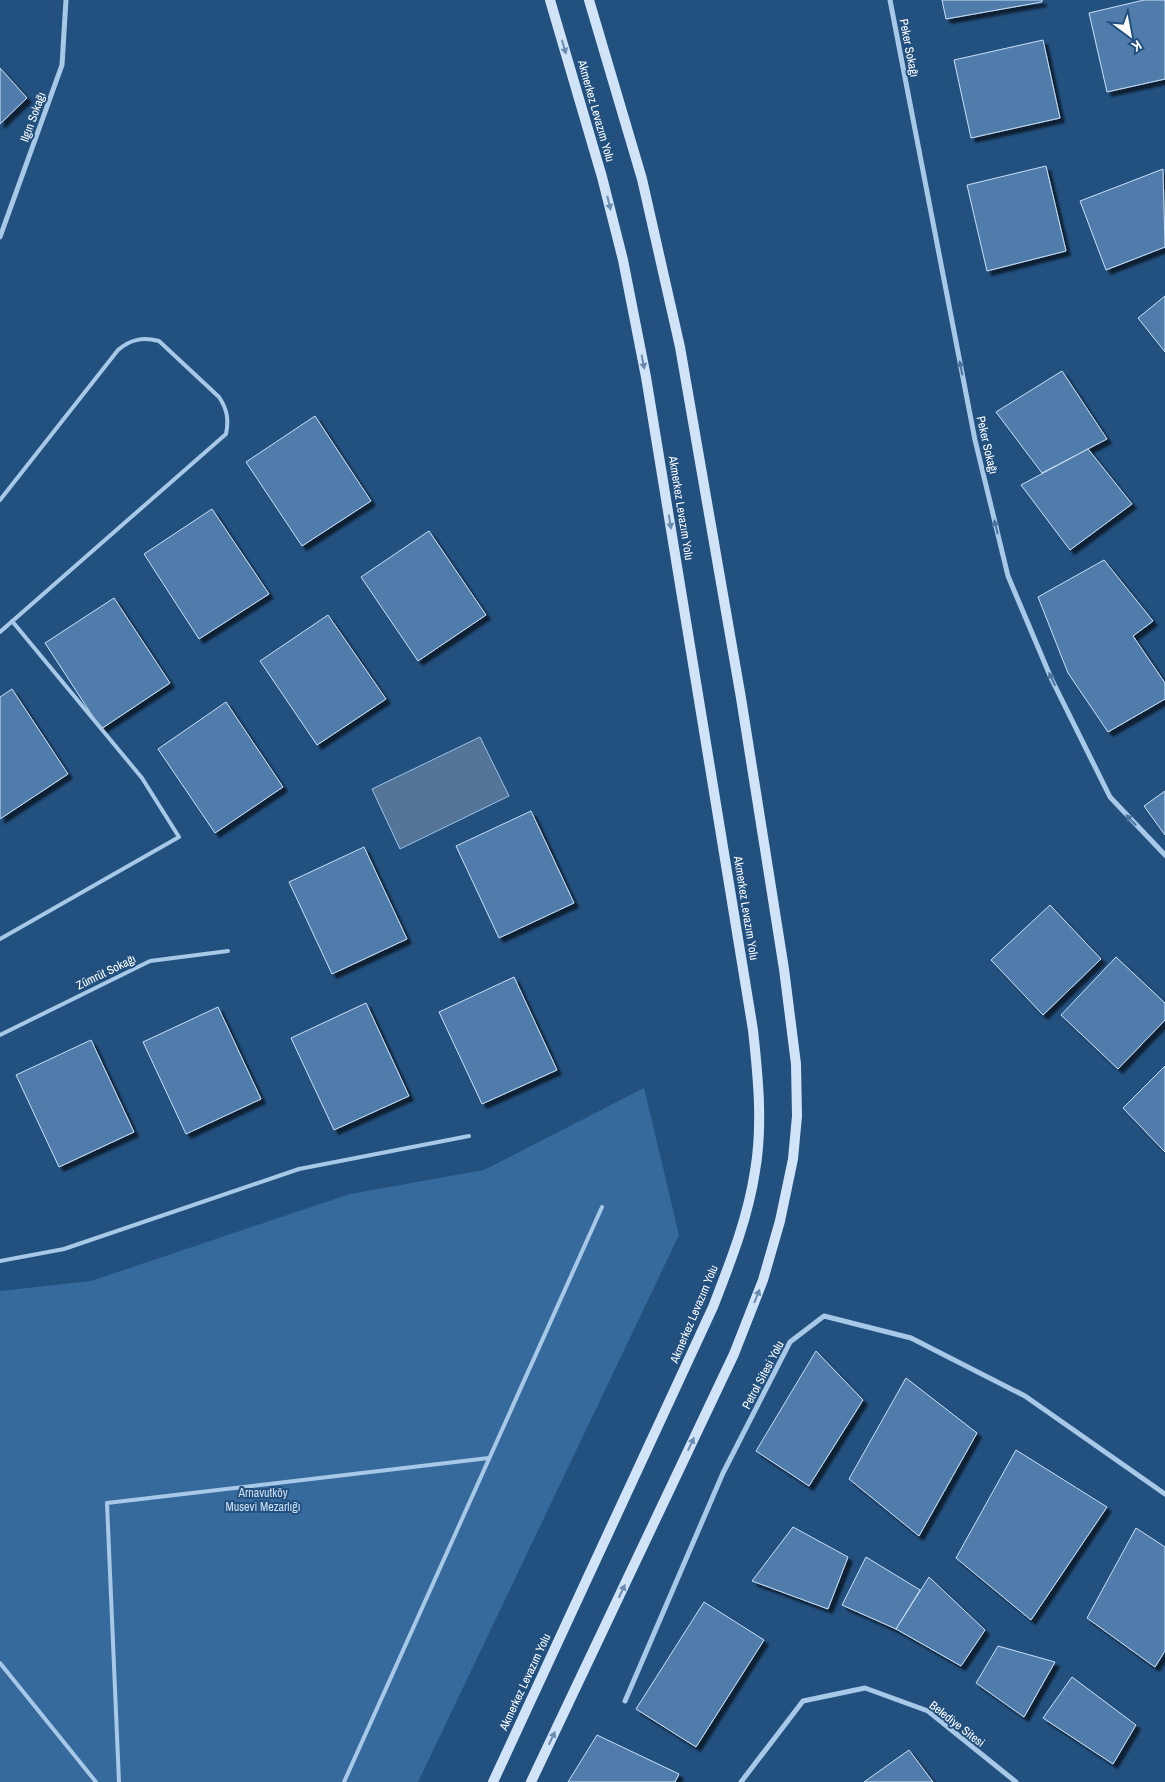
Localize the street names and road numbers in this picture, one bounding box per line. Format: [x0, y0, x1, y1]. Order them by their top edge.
street label: Peker Sokağı [896, 17, 922, 79]
street label: Akmerkez Levazım Yolu [574, 57, 618, 164]
street label: Ilgın Sokağı [17, 90, 49, 144]
street label: Peker Sokağı [973, 414, 1001, 476]
street label: Akmerkez Levazım Yolu [665, 454, 697, 561]
street label: Akmerkez Levazım Yolu [730, 854, 762, 961]
street label: Zümrüt Sokağı [73, 951, 139, 993]
street label: Akmerkez Levazım Yolu [666, 1262, 722, 1366]
street label: Petrol Sitesi Yolu [738, 1338, 788, 1412]
street label: Akmerkez Levazım Yolu [495, 1631, 554, 1734]
street label: Belediye Sitesi [926, 1697, 988, 1751]

